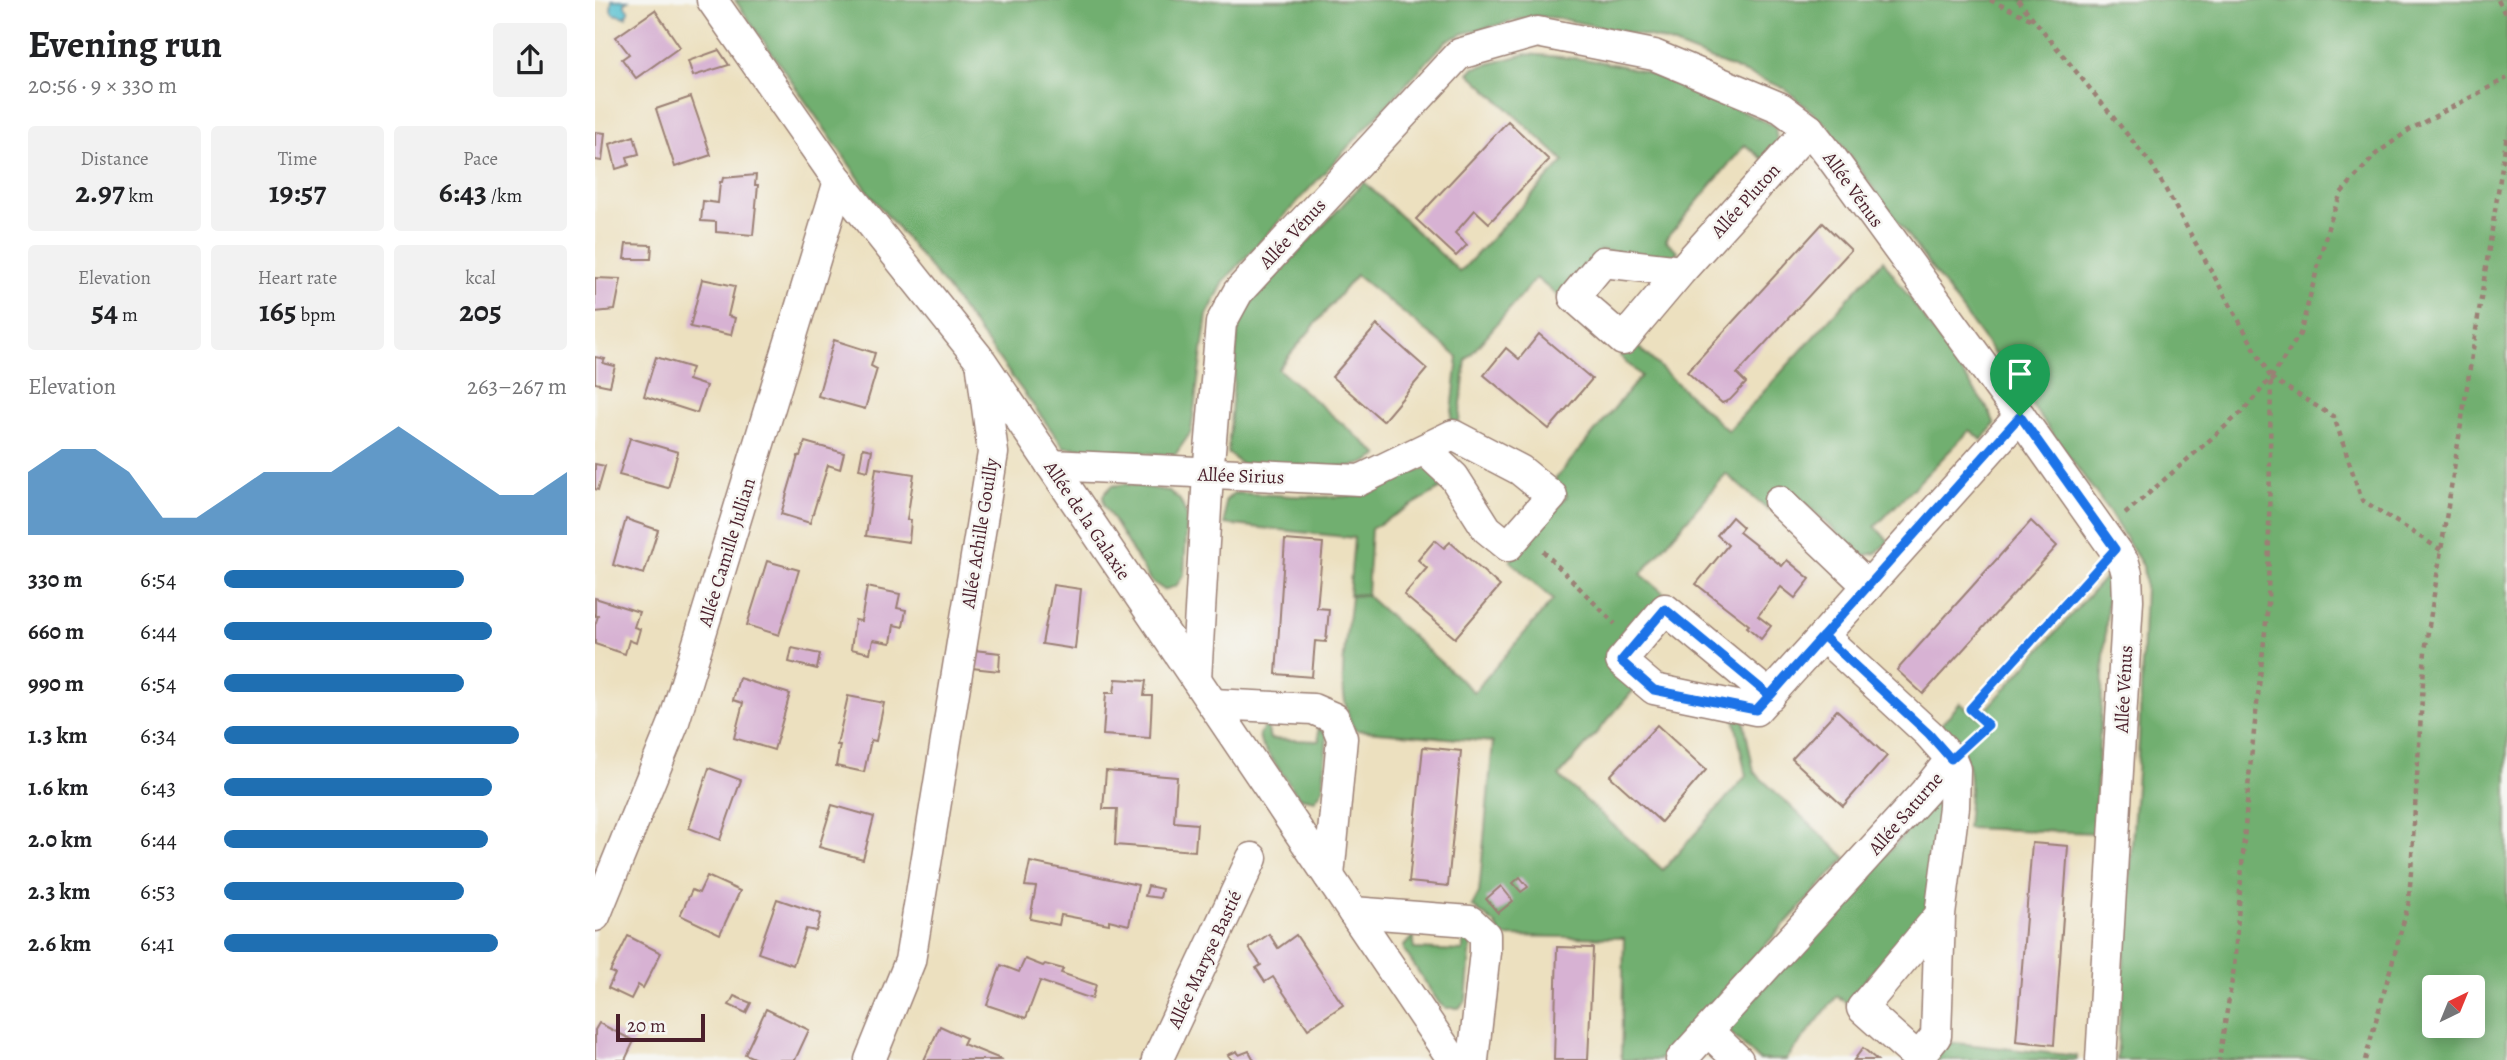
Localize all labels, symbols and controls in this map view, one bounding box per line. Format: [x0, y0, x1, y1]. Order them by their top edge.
text: Evening run [28, 18, 222, 70]
button: share [493, 23, 567, 97]
text: 20:56 · 9 × 330 m [28, 70, 177, 101]
text: Distance [80, 146, 149, 172]
text: Time [278, 146, 317, 172]
text: Pace [463, 146, 498, 172]
street label: Allée Vénus [1816, 146, 1890, 233]
street label: Allée Pluton [1705, 158, 1786, 244]
text: 2.97 [75, 172, 125, 212]
text: 19:57 [269, 172, 326, 212]
text: 6:43 [439, 172, 487, 212]
text: km [125, 183, 154, 209]
text: /km [487, 183, 522, 209]
street label: Allée Vénus [1253, 193, 1332, 275]
text: Elevation [78, 265, 151, 291]
text: Heart rate [258, 265, 337, 291]
text: kcal [465, 265, 496, 291]
text: 54 [91, 291, 118, 331]
text: 165 [259, 291, 297, 331]
text: 205 [459, 291, 502, 331]
text: m [118, 302, 138, 328]
text: bpm [297, 302, 336, 328]
pin [1990, 344, 2050, 416]
icon: arrive [2001, 355, 2039, 393]
text: Elevation [28, 371, 116, 402]
text: 263–267 m [467, 371, 567, 402]
street label: Allée de la Galaxie [1037, 455, 1137, 585]
street label: Allée Achille Gouilly [955, 456, 1005, 611]
street label: Allée Sirius [1196, 461, 1285, 491]
street label: Allée Camille Jullian [692, 475, 762, 631]
text: 330 m [28, 564, 83, 595]
text: 6:54 [140, 564, 176, 595]
text: 660 m [28, 616, 84, 647]
text: 6:44 [140, 616, 177, 647]
street label: Allée Vénus [2109, 645, 2139, 735]
text: 990 m [28, 668, 84, 699]
text: 6:54 [140, 668, 176, 699]
text: 1.3 km [28, 720, 88, 751]
text: 6:34 [140, 720, 176, 751]
street label: Allée Saturne [1862, 767, 1949, 861]
text: 1.6 km [28, 772, 88, 803]
text: 6:43 [140, 772, 176, 803]
text: 2.0 km [28, 824, 92, 855]
text: 6:44 [140, 824, 177, 855]
text: 2.3 km [28, 876, 91, 907]
text: 6:53 [140, 876, 176, 907]
street label: Allée Maryse Bastié [1161, 886, 1248, 1034]
text: 2.6 km [28, 928, 91, 959]
text: 6:41 [140, 928, 174, 959]
north arrow [2422, 975, 2485, 1038]
map controls [2422, 975, 2485, 1038]
scale bar [616, 1011, 705, 1043]
text: 20 m [627, 1013, 666, 1039]

